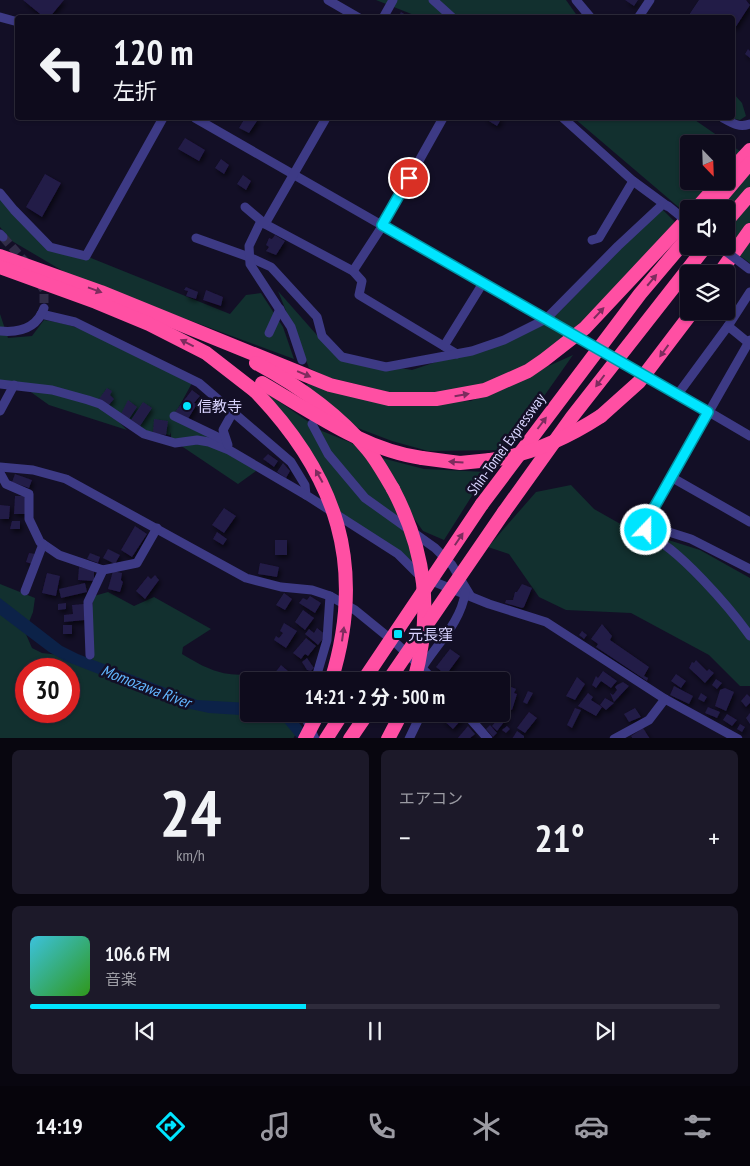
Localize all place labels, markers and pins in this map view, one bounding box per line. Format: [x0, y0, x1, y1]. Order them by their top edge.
pin [388, 157, 430, 199]
place label: 信教寺 [197, 397, 242, 416]
marker: 信教寺 [181, 400, 193, 412]
place label: 元長窪 [408, 625, 453, 644]
marker: 元長窪 [392, 628, 404, 640]

